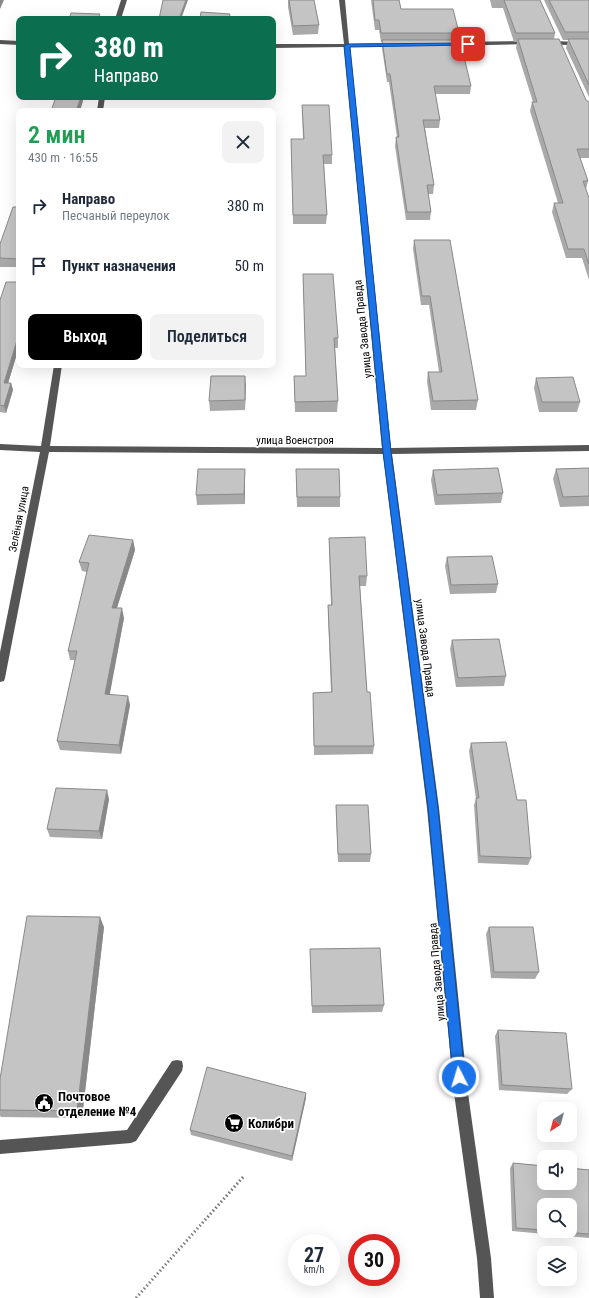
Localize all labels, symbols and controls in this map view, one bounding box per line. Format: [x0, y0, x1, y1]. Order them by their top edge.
pin [451, 27, 485, 61]
text: 380 m [94, 31, 164, 64]
icon: right [28, 32, 80, 84]
icon: arrive [457, 33, 479, 55]
text: Направо [94, 65, 159, 86]
text: 2 мин [28, 121, 86, 149]
button: close [222, 121, 264, 163]
text: 430 m · 16:55 [28, 150, 98, 165]
text: Направо [62, 190, 115, 208]
icon: right [28, 195, 50, 217]
text: 380 m [227, 197, 264, 215]
text: Песчаный переулок [62, 208, 169, 223]
icon: arrive [28, 255, 50, 277]
text: Пункт назначения [62, 257, 176, 275]
text: 50 m [234, 257, 264, 275]
street label: улица Завода Правда [351, 279, 375, 379]
button: Выход [28, 314, 142, 360]
button: Поделиться [150, 314, 264, 360]
street label: улица Военстроя [256, 434, 334, 447]
street label: Зелёная улица [6, 485, 32, 553]
street label: улица Завода Правда [413, 598, 437, 698]
street label: улица Завода Правда [426, 922, 448, 1022]
position arrow [438, 1056, 480, 1098]
place label: Почтовое отделение №4 [58, 1089, 137, 1119]
public building icon: Почтовое отделение №4 [33, 1092, 55, 1114]
north arrow [537, 1102, 577, 1142]
map controls [537, 1102, 577, 1286]
supermarket icon: Колибри [223, 1112, 245, 1134]
place label: Колибри [248, 1116, 294, 1131]
button: sound [537, 1150, 577, 1190]
button: search [537, 1198, 577, 1238]
speed limit sign: 30 [348, 1234, 400, 1286]
text: 27 [304, 1243, 324, 1267]
button: layers [537, 1246, 577, 1286]
text: km/h [304, 1264, 324, 1275]

